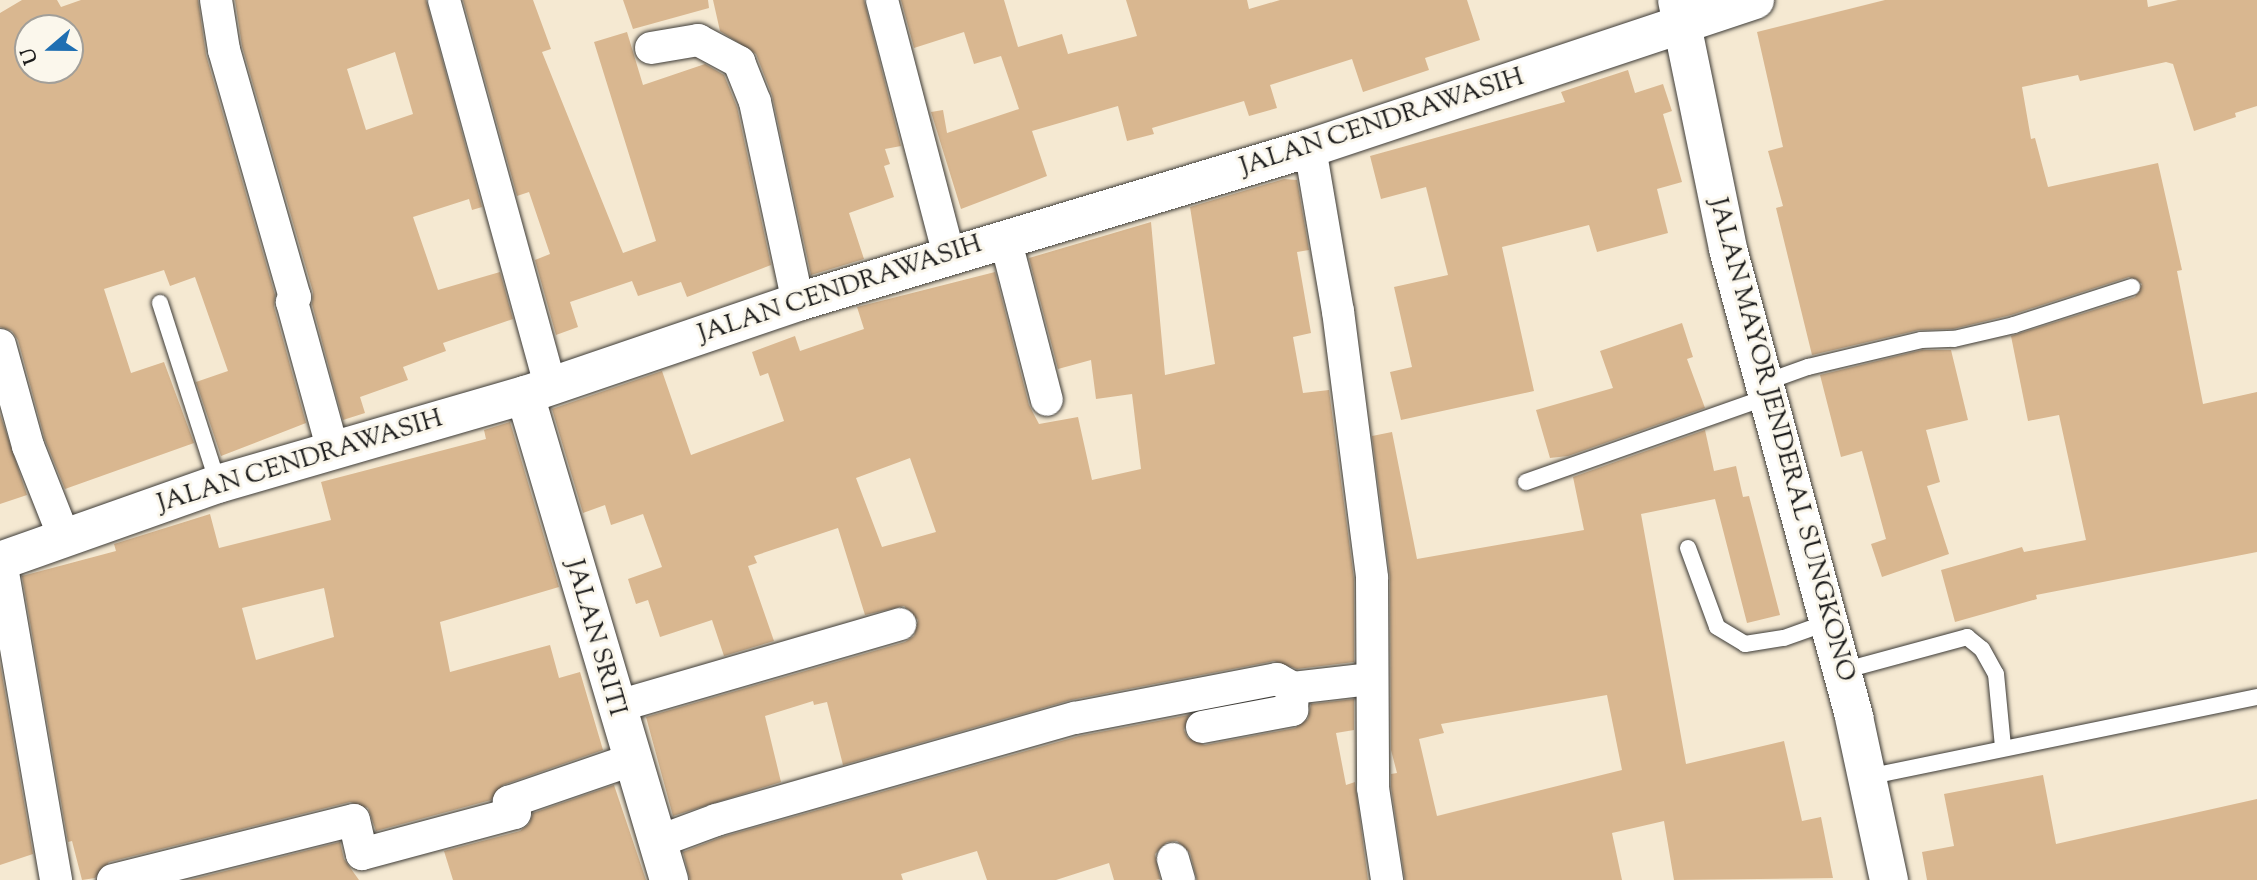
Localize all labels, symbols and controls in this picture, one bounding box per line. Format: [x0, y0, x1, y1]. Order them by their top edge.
north arrow [14, 14, 84, 84]
text: U [15, 44, 46, 68]
street label: JALAN CENDRAWASIH [1236, 62, 1528, 184]
street label: JALAN MAYOR JENDERAL SUNGKONO [1701, 195, 1861, 685]
street label: JALAN CENDRAWASIH [694, 229, 986, 351]
street label: JALAN CENDRAWASIH [154, 404, 446, 520]
street label: JALAN SRITI [558, 556, 632, 720]

